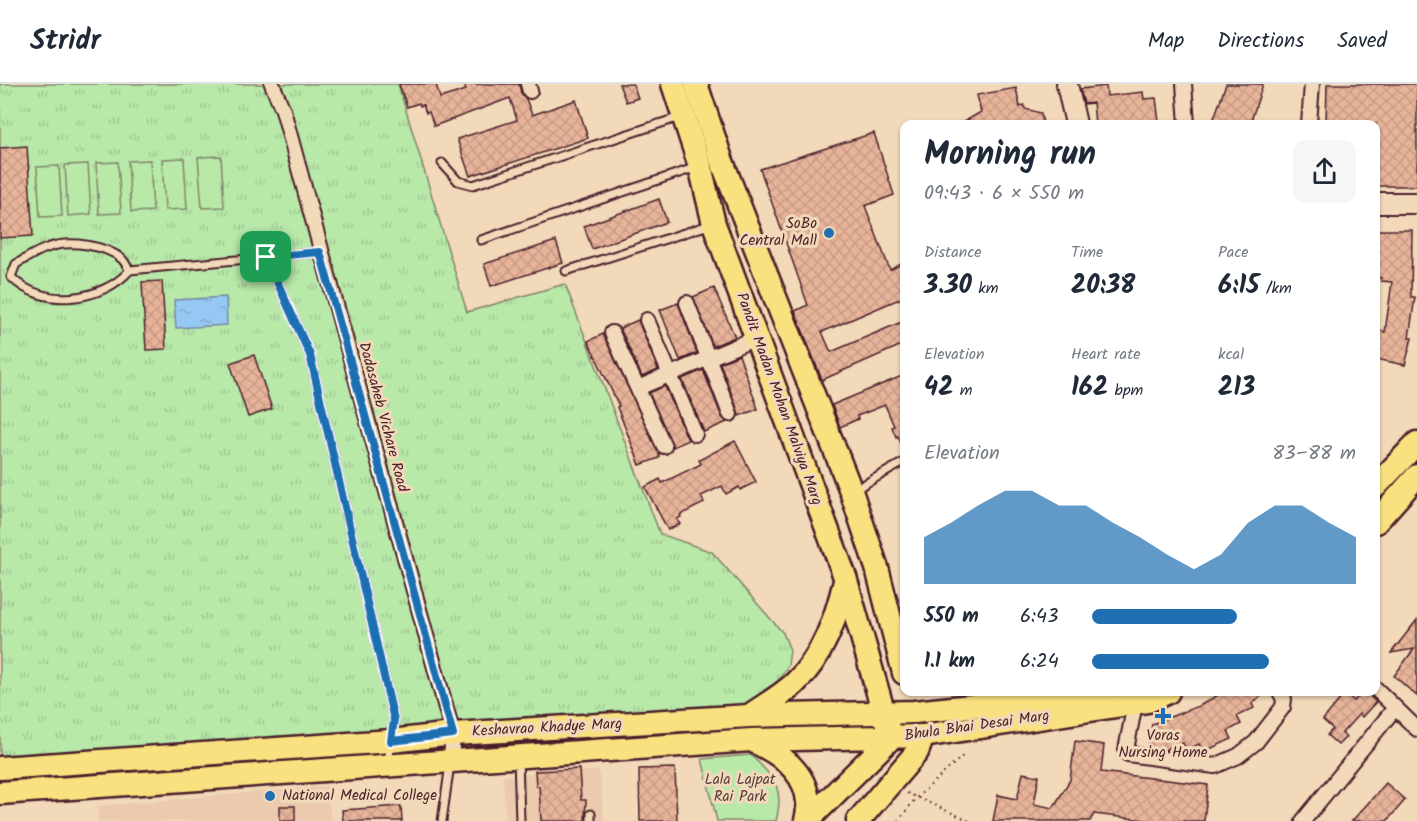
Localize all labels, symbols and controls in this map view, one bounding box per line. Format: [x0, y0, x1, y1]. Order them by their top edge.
text: Stridr [30, 19, 101, 64]
text: Map [1148, 25, 1184, 58]
text: Directions [1217, 25, 1304, 58]
text: Saved [1337, 25, 1387, 58]
text: Morning run [924, 129, 1096, 182]
button: share [1293, 140, 1356, 203]
text: 09:43 · 6 × 550 m [924, 178, 1084, 210]
place label: SoBo Central Mall [740, 212, 817, 253]
marker: SoBo Central Mall [822, 226, 836, 240]
pin [240, 231, 291, 282]
icon: arrive [249, 240, 282, 273]
text: Distance [924, 240, 982, 265]
text: Time [1071, 240, 1103, 265]
text: Pace [1218, 240, 1249, 265]
text: 3.30 [924, 265, 972, 307]
text: 20:38 [1071, 265, 1135, 307]
text: 6:15 [1218, 265, 1260, 307]
text: km [972, 276, 999, 301]
text: /km [1260, 276, 1292, 301]
street label: Pandit Madan Mohan Malviya Marg [729, 289, 829, 509]
street label: Dadasaheb Vichare Road [351, 339, 415, 495]
text: Elevation [924, 342, 985, 367]
text: Heart rate [1071, 342, 1141, 367]
text: kcal [1218, 342, 1244, 367]
text: 42 [924, 367, 953, 409]
text: 162 [1071, 367, 1108, 409]
text: 213 [1218, 367, 1255, 409]
text: m [953, 378, 972, 403]
text: bpm [1108, 378, 1143, 403]
text: Elevation [924, 438, 1000, 470]
text: 83–88 m [1272, 438, 1356, 470]
text: 550 m [924, 601, 979, 633]
text: 6:43 [1020, 601, 1058, 633]
text: 1.1 km [924, 646, 975, 678]
text: 6:24 [1020, 646, 1059, 678]
street label: Bhula Bhai Desai Marg [903, 704, 1051, 748]
marker: Voras Nursing Home [1154, 707, 1172, 725]
street label: Keshavrao Khadye Marg [471, 712, 623, 744]
place label: Voras Nursing Home [1119, 724, 1208, 765]
park label: Lala Lajpat Rai Park [705, 768, 776, 809]
place label: National Medical College [282, 784, 437, 808]
marker: National Medical College [263, 789, 277, 803]

